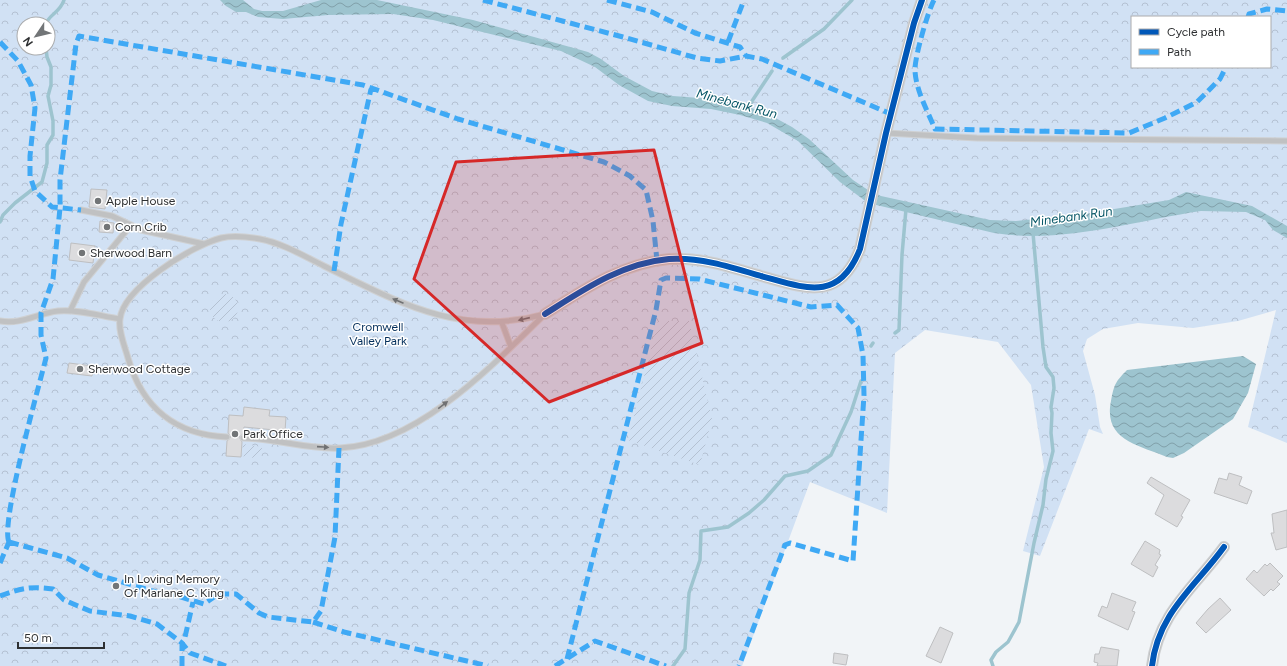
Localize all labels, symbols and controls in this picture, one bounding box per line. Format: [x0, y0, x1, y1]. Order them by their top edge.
north arrow [16, 16, 56, 56]
legend [1131, 16, 1271, 68]
text: Cycle path [1167, 25, 1225, 39]
text: N [20, 34, 36, 49]
text: Path [1167, 45, 1191, 59]
water label: Minebank Run [695, 85, 779, 121]
place label: Apple House [106, 194, 176, 208]
marker: Apple House [93, 196, 103, 206]
water label: Minebank Run [1029, 203, 1113, 230]
place label: Corn Crib [115, 220, 167, 234]
marker: Corn Crib [102, 222, 112, 232]
place label: Sherwood Barn [90, 246, 172, 260]
marker: Sherwood Barn [77, 248, 87, 258]
one-way arrow [392, 298, 403, 304]
one-way arrow [518, 317, 531, 323]
park label: Cromwell Valley Park [349, 320, 407, 348]
place label: Sherwood Cottage [88, 362, 191, 376]
marker: Sherwood Cottage [75, 364, 85, 374]
one-way arrow [437, 401, 448, 409]
place label: Park Office [243, 427, 303, 441]
marker: Park Office [230, 429, 240, 439]
one-way arrow [317, 444, 329, 451]
place label: In Loving Memory Of Marlane C. King [124, 572, 224, 600]
marker: In Loving Memory Of Marlane C. King [111, 581, 121, 591]
scale bar [18, 624, 104, 650]
text: 50 m [24, 631, 52, 645]

